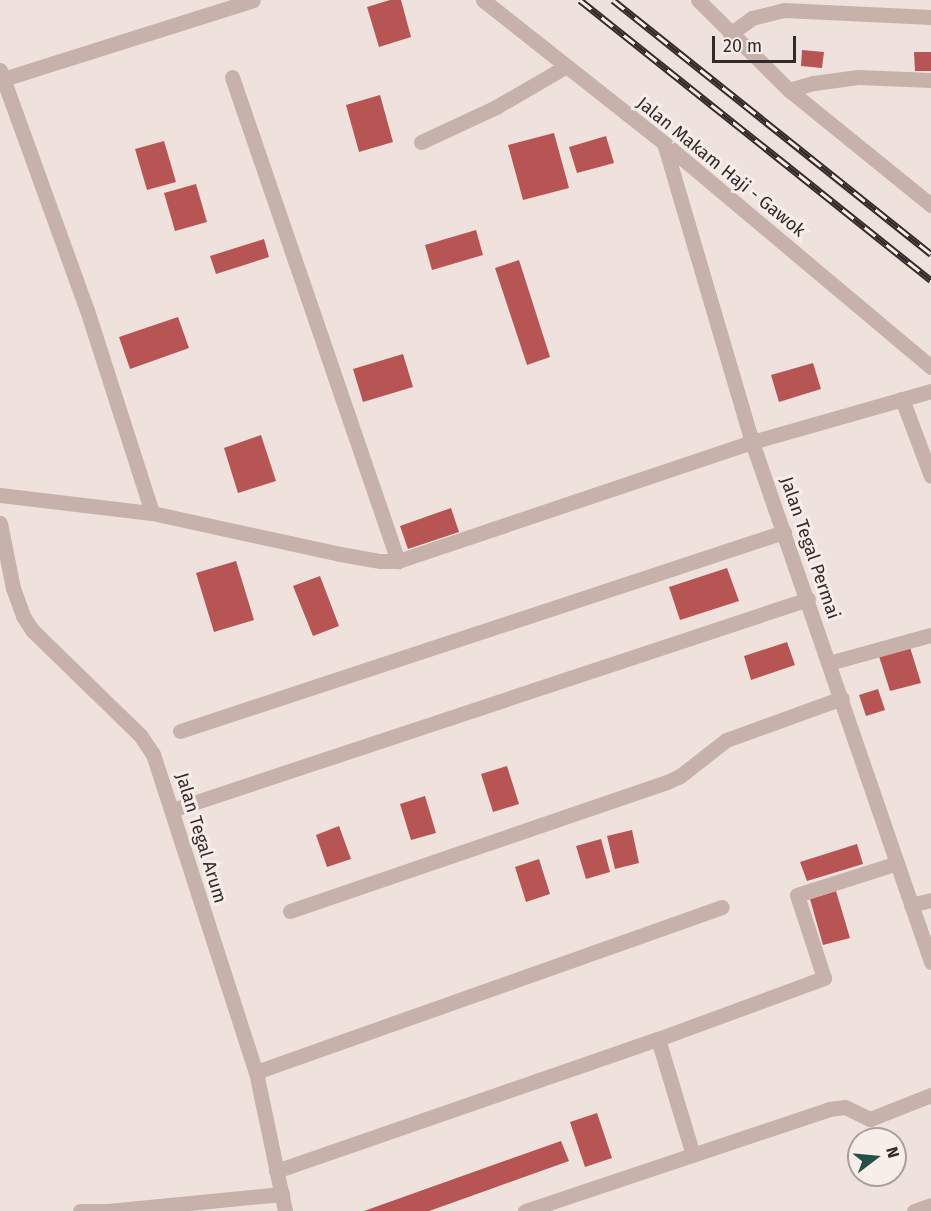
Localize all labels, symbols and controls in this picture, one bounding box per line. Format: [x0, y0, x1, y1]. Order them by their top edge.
scale bar [715, 24, 799, 62]
text: 20 m [723, 35, 762, 57]
street label: Jalan Makam Haji - Gawok [632, 92, 810, 242]
street label: Jalan Tegal Permai [776, 474, 844, 622]
street label: Jalan Tegal Arum [171, 770, 231, 906]
north arrow [847, 1127, 907, 1187]
text: N [882, 1145, 903, 1160]

